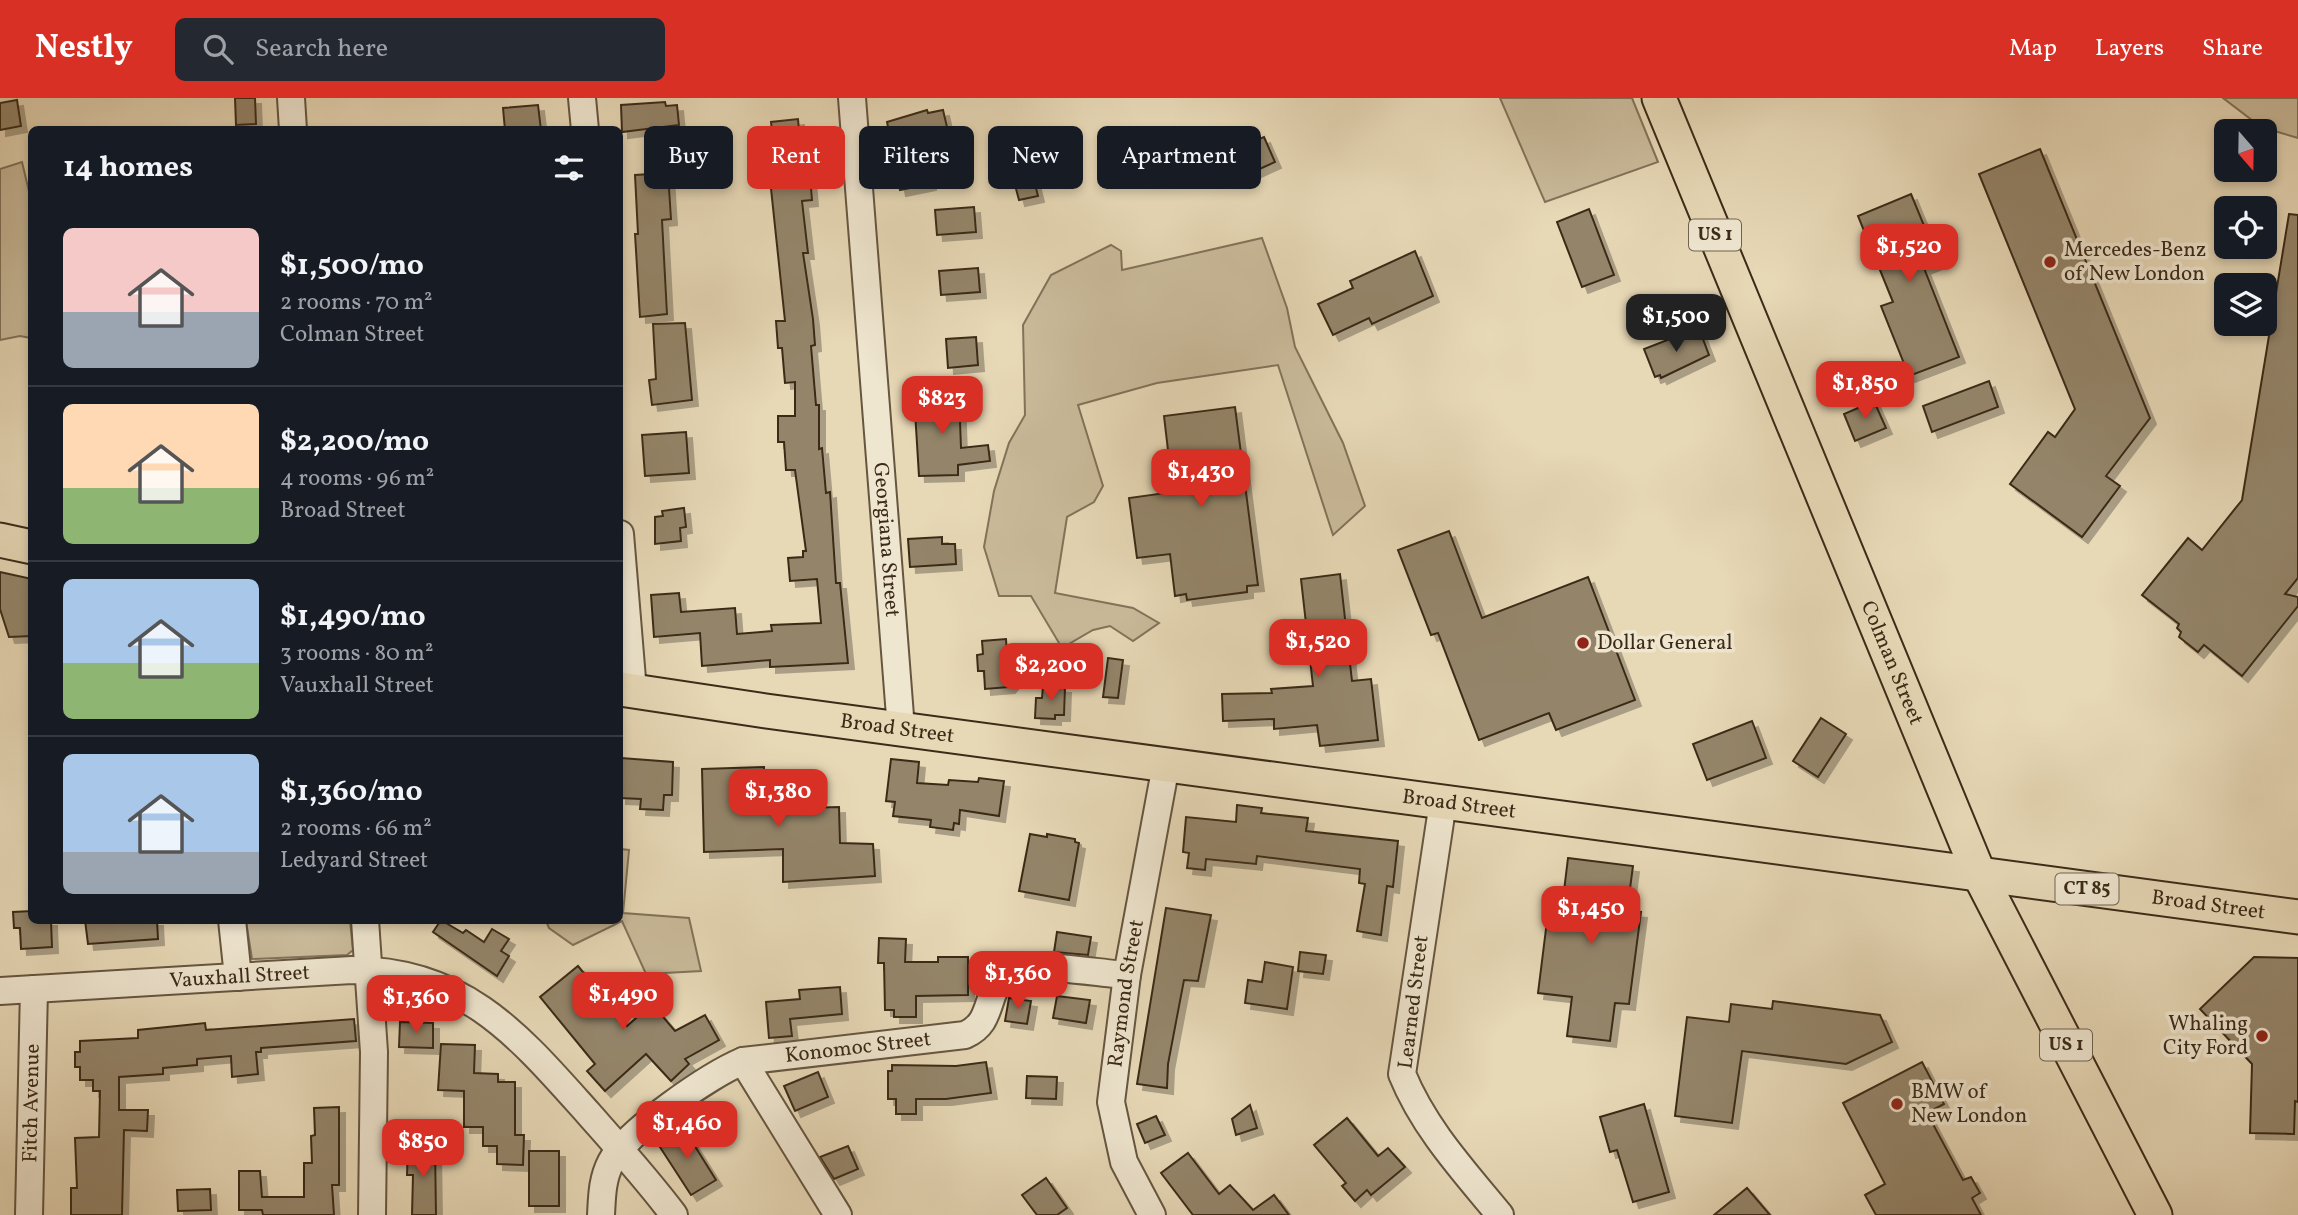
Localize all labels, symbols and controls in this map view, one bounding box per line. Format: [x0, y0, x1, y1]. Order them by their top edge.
search box [175, 18, 665, 81]
text: Nestly [35, 26, 133, 72]
icon: search [199, 30, 237, 68]
text: Search here [255, 31, 388, 67]
text: Map [2009, 32, 2057, 66]
text: Layers [2095, 32, 2164, 66]
text: Share [2202, 32, 2263, 66]
north arrow [2214, 119, 2277, 182]
map controls [2214, 119, 2277, 336]
chip: Buy [644, 126, 733, 189]
chip: Rent [747, 126, 845, 189]
chip: Filters [859, 126, 974, 189]
chip: New [988, 126, 1083, 189]
chip: Apartment [1097, 126, 1261, 189]
text: 14 homes [63, 147, 193, 189]
icon: filters [550, 149, 588, 187]
button: locate [2214, 196, 2277, 259]
road number: US 1 [1689, 220, 1741, 251]
pin: $1,520 [1852, 225, 1966, 284]
text: $1,520 [1876, 231, 1942, 263]
place label: Mercedes-Benz of New London [2064, 236, 2206, 289]
text: $1,500/mo [280, 245, 424, 287]
marker: Mercedes-Benz of New London [2042, 254, 2058, 270]
icon: home [119, 256, 203, 340]
button: layers [2214, 273, 2277, 336]
text: 2 rooms · 70 m² [280, 287, 433, 319]
pin: $1,500 [1619, 294, 1733, 354]
text: $1,500 [1642, 301, 1710, 333]
text: Colman Street [280, 319, 424, 351]
pin: $1,850 [1808, 362, 1922, 421]
text: $1,850 [1832, 368, 1898, 400]
pin: $823 [901, 376, 983, 436]
text: $823 [918, 383, 966, 415]
text: $2,200/mo [280, 421, 429, 463]
icon: home [119, 432, 203, 516]
pin: $1,430 [1144, 450, 1258, 509]
text: $1,430 [1167, 456, 1235, 488]
street label: Georgiana Street [866, 461, 907, 618]
text: 4 rooms · 96 m² [280, 463, 434, 495]
text: Broad Street [280, 495, 406, 527]
text: $1,490/mo [280, 596, 426, 638]
street label: Colman Street [1853, 596, 1930, 729]
icon: home [119, 607, 203, 691]
pin: $1,520 [1261, 620, 1375, 679]
text: $1,520 [1285, 626, 1351, 658]
place label: Dollar General [1597, 629, 1733, 658]
marker: Dollar General [1575, 635, 1591, 651]
text: 3 rooms · 80 m² [280, 638, 433, 670]
pin: $2,200 [994, 644, 1108, 703]
text: $2,200 [1015, 650, 1087, 682]
text: Vauxhall Street [280, 670, 434, 702]
street label: Broad Street [838, 707, 956, 751]
pin: $1,380 [721, 770, 835, 829]
text: $1,360/mo [280, 771, 423, 813]
text: $1,380 [745, 776, 811, 808]
icon: home [119, 782, 203, 866]
street label: Broad Street [1400, 782, 1518, 826]
text: 2 rooms · 66 m² [280, 813, 432, 845]
text: Ledyard Street [280, 845, 428, 877]
road number: CT 85 [2056, 874, 2118, 904]
street label: Broad Street [2150, 883, 2267, 927]
pin: $1,450 [1534, 886, 1648, 946]
text: $1,450 [1557, 893, 1625, 925]
street label: Raymond Street [1101, 917, 1152, 1069]
street label: Learned Street [1391, 933, 1437, 1071]
pin: $1,360 [961, 951, 1075, 1011]
street label: Vauxhall Street [168, 958, 311, 995]
text: $1,360 [985, 958, 1051, 990]
pin: $1,490 [566, 972, 680, 1032]
pin: $1,360 [359, 976, 473, 1035]
text: $1,490 [588, 979, 658, 1011]
text: $1,360 [383, 982, 449, 1014]
place label: Whaling City Ford [2163, 1010, 2248, 1063]
street label: Konomoc Street [783, 1025, 933, 1070]
marker: Whaling City Ford [2254, 1028, 2270, 1044]
road number: US 1 [2040, 1029, 2092, 1060]
street label: Fitch Avenue [16, 1043, 47, 1163]
place label: BMW of New London [1911, 1078, 2027, 1131]
marker: BMW of New London [1889, 1096, 1905, 1112]
pin: $1,460 [630, 1102, 744, 1161]
text: $1,460 [652, 1108, 722, 1140]
pin: $850 [382, 1119, 464, 1179]
text: $850 [398, 1126, 448, 1158]

